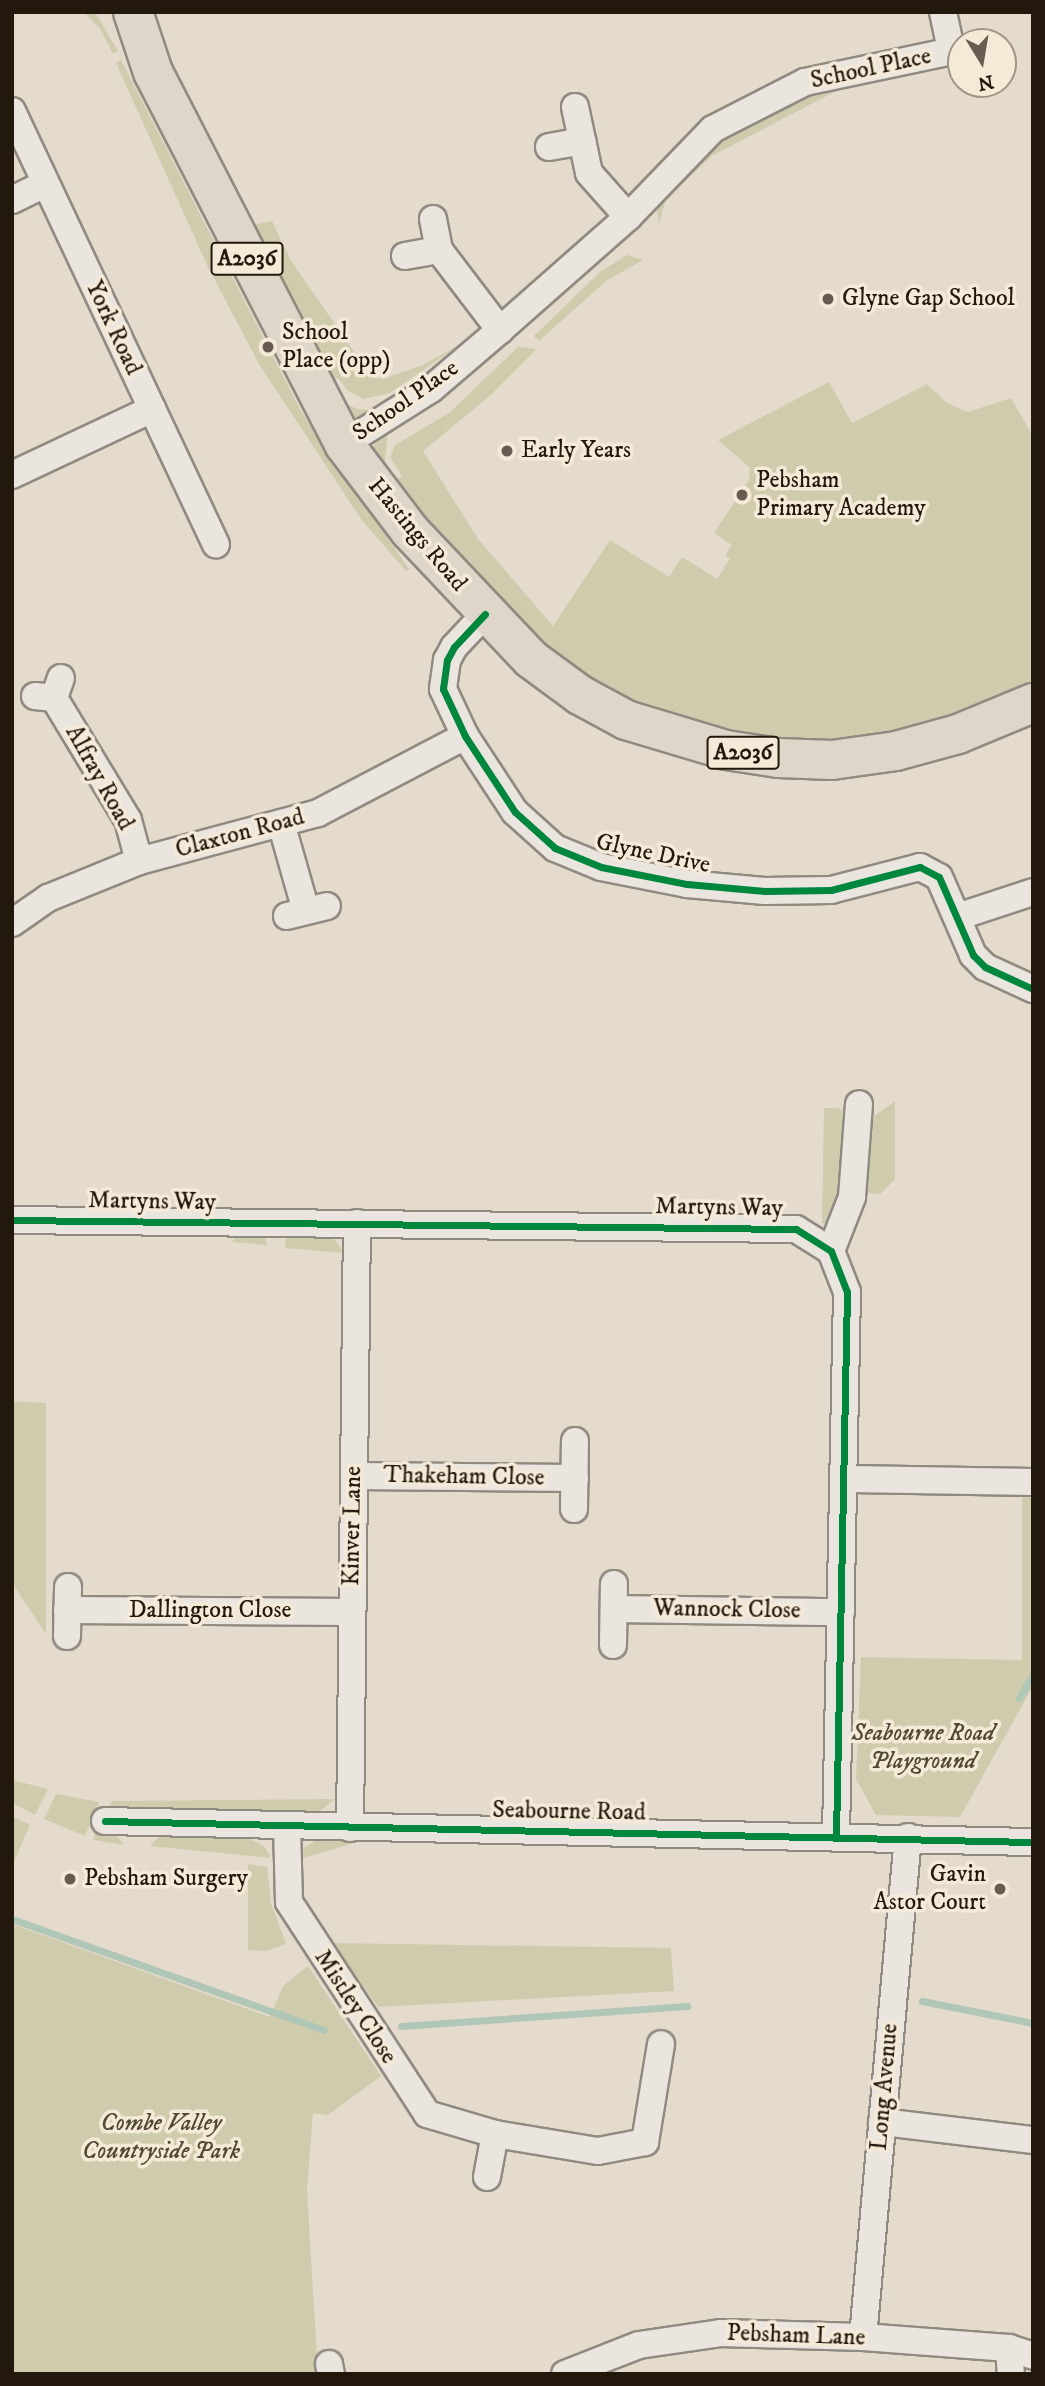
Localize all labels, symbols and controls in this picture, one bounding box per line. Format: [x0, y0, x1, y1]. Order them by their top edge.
north arrow [947, 28, 1017, 98]
street label: School Place [808, 42, 934, 96]
text: N [976, 69, 996, 95]
road number: A2036 [210, 240, 284, 278]
street label: York Road [79, 276, 147, 380]
place label: Glyne Gap School [842, 285, 1015, 313]
marker: Glyne Gap School [820, 291, 836, 307]
place label: School Place (opp) [282, 319, 390, 375]
marker: School Place (opp) [260, 339, 276, 355]
street label: School Place [348, 354, 464, 448]
place label: Early Years [521, 437, 631, 465]
marker: Early Years [499, 443, 515, 459]
place label: Pebsham Primary Academy [756, 467, 926, 523]
street label: Hastings Road [361, 472, 473, 598]
marker: Pebsham Primary Academy [734, 487, 750, 503]
street label: Alfray Road [58, 721, 140, 835]
road number: A2036 [706, 734, 780, 772]
street label: Claxton Road [173, 803, 307, 865]
street label: Glyne Drive [593, 828, 713, 880]
street label: Martyns Way [88, 1186, 216, 1218]
street label: Martyns Way [655, 1192, 783, 1224]
street label: Thakeham Close [383, 1461, 545, 1493]
street label: Kinver Lane [338, 1466, 368, 1586]
street label: Wannock Close [653, 1594, 801, 1626]
street label: Dallington Close [129, 1597, 291, 1625]
park label: Seabourne Road Playground [851, 1720, 995, 1776]
street label: Seabourne Road [492, 1796, 646, 1828]
place label: Gavin Astor Court [874, 1861, 986, 1917]
place label: Pebsham Surgery [84, 1865, 248, 1893]
marker: Pebsham Surgery [62, 1871, 78, 1887]
marker: Gavin Astor Court [992, 1881, 1008, 1897]
street label: Mistley Close [307, 1945, 403, 2069]
street label: Long Avenue [865, 2022, 905, 2152]
park label: Combe Valley Countryside Park [82, 2110, 240, 2166]
street label: Pebsham Lane [726, 2319, 866, 2353]

